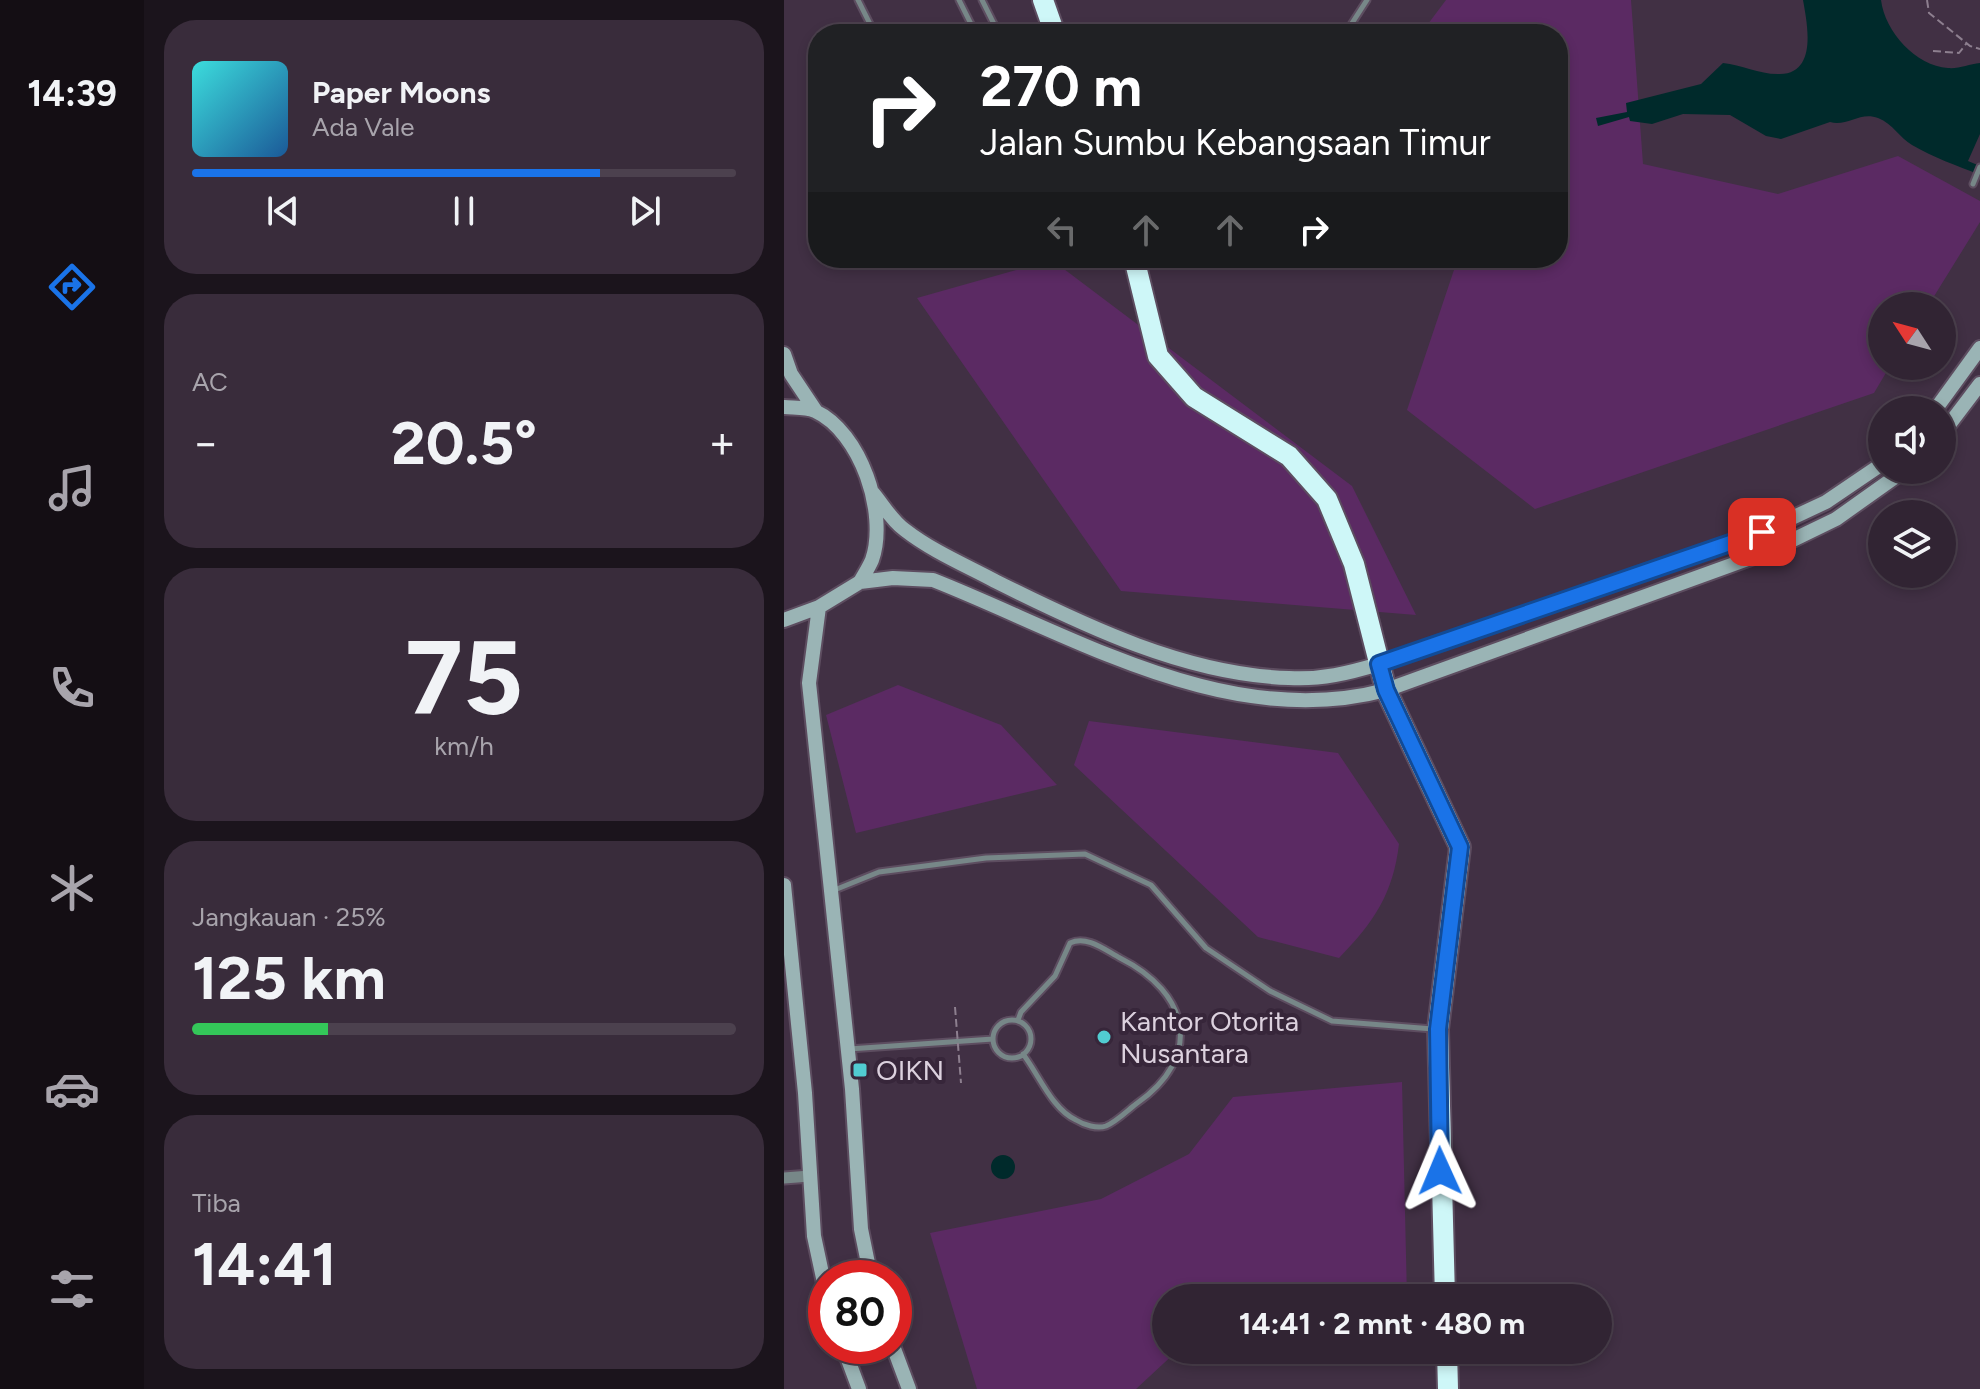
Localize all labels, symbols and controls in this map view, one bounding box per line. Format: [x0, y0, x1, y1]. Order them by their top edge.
text: 270 m [980, 53, 1142, 120]
icon: right [848, 56, 952, 160]
text: 14:39 [27, 72, 117, 115]
text: Paper Moons [312, 74, 491, 111]
text: Ada Vale [312, 111, 415, 143]
text: Jalan Sumbu Kebangsaan Timur [980, 121, 1491, 164]
icon: previous [261, 189, 305, 233]
icon: pause [442, 189, 486, 233]
icon: next [623, 189, 667, 233]
icon: left [1040, 208, 1084, 252]
icon: ahead [1124, 208, 1168, 252]
icon: ahead [1208, 208, 1252, 252]
icon: right [1292, 208, 1336, 252]
icon: directions [44, 259, 100, 315]
north arrow [1868, 292, 1956, 380]
map controls [1868, 292, 1956, 588]
text: AC [192, 366, 228, 398]
button: sound [1868, 396, 1956, 484]
text: 20.5° [391, 407, 537, 479]
text: − [192, 416, 219, 469]
text: + [709, 416, 736, 469]
icon: music [44, 460, 100, 516]
pin [1728, 498, 1796, 566]
button: layers [1868, 500, 1956, 588]
icon: arrive [1740, 510, 1784, 554]
text: 75 [405, 615, 523, 740]
icon: phone [44, 660, 100, 716]
text: km/h [434, 730, 494, 762]
icon: climate [44, 860, 100, 916]
text: Jangkauan · 25% [192, 901, 386, 933]
text: 125 km [192, 942, 386, 1014]
place label: Kantor Otorita Nusantara [1120, 1004, 1299, 1070]
marker: Kantor Otorita Nusantara [1095, 1028, 1113, 1046]
place label: OIKN [876, 1053, 944, 1087]
icon: car [44, 1061, 100, 1117]
marker: OIKN [851, 1061, 869, 1079]
position arrow [1398, 1129, 1482, 1213]
text: Tiba [192, 1187, 241, 1219]
text: 14:41 [192, 1228, 337, 1300]
speed limit sign: 80 [808, 1260, 912, 1364]
icon: filters [44, 1261, 100, 1317]
text: 14:41 · 2 mnt · 480 m [1239, 1305, 1525, 1342]

